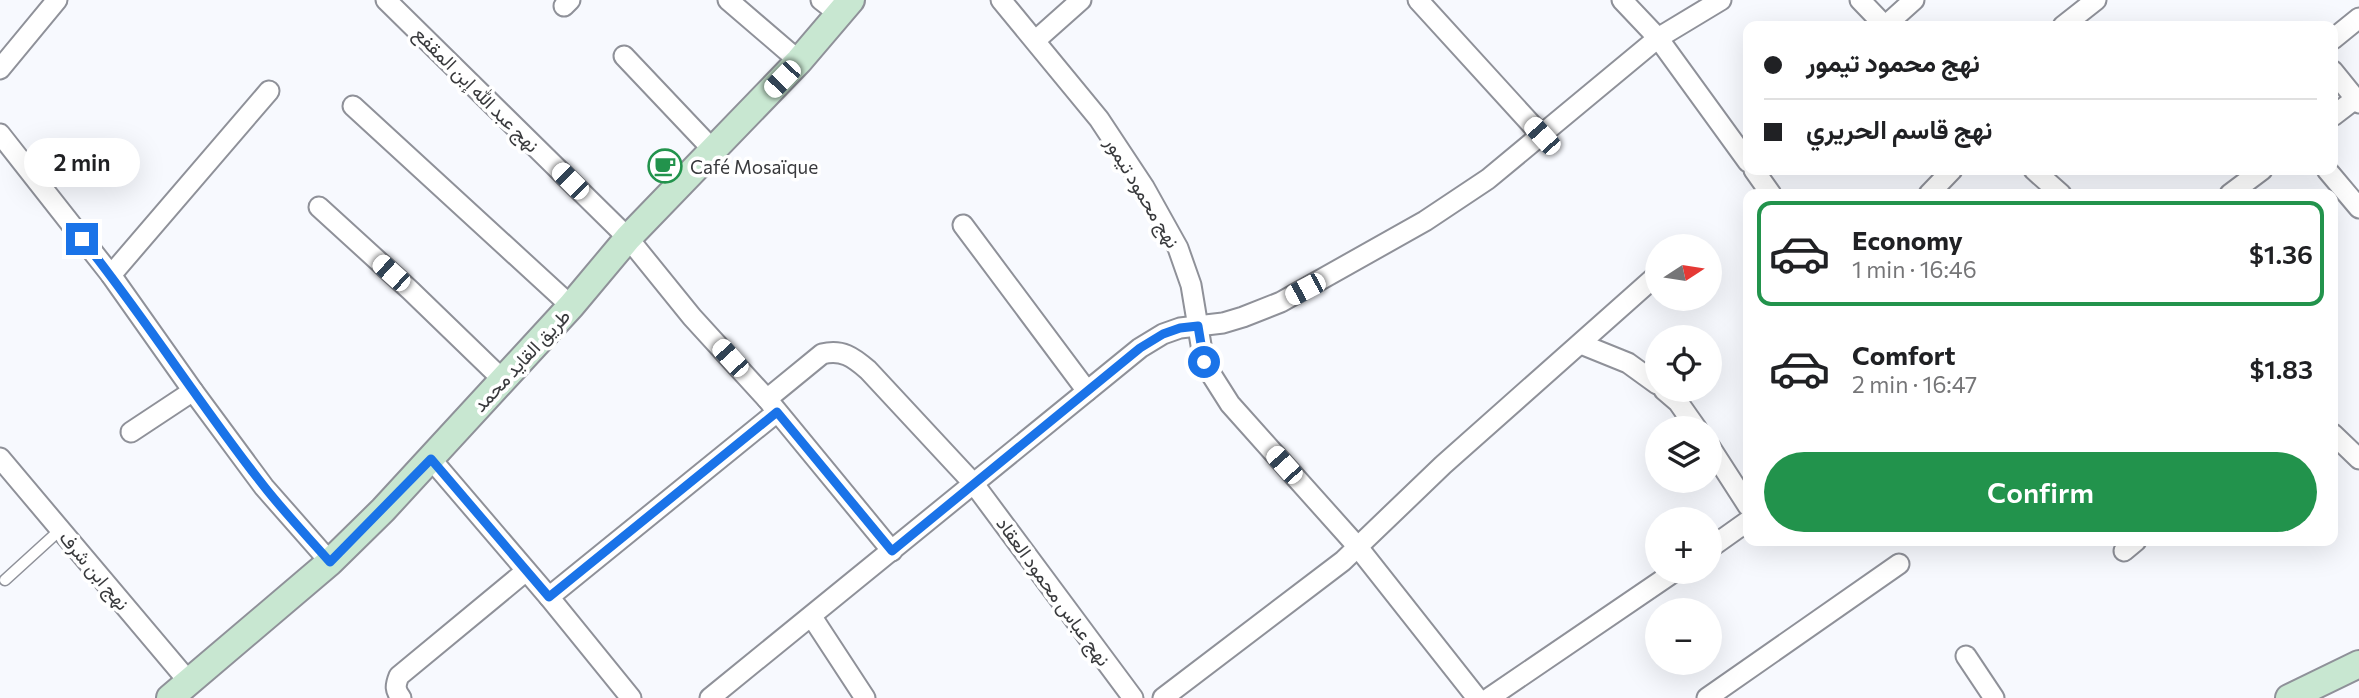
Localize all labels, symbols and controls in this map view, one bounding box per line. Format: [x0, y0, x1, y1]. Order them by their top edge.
street label: نهج عبد الله إبن المقفع [407, 22, 544, 159]
text: نهج محمود تيمور [1806, 46, 1980, 77]
car [760, 57, 805, 101]
car [1521, 113, 1564, 159]
text: نهج قاسم الحريري [1806, 113, 1992, 144]
street label: نهج محمود تيمور [1098, 132, 1185, 253]
callout: 2 min [24, 138, 140, 187]
cafe icon: Café Mosaïque [646, 147, 684, 185]
text: 2 min [54, 148, 110, 176]
place label: Café Mosaïque [690, 155, 818, 178]
car [548, 159, 593, 203]
icon: car [1768, 222, 1831, 285]
route end [66, 223, 98, 255]
text: Economy [1852, 224, 1963, 255]
north arrow [1645, 234, 1722, 312]
map controls [1645, 234, 1722, 675]
text: $1.36 [2249, 238, 2313, 269]
car [369, 251, 414, 295]
text: 1 min · 16:46 [1852, 255, 1977, 283]
car [1282, 270, 1329, 308]
street label: طريق القايد محمد [468, 304, 575, 417]
button: locate [1645, 325, 1722, 402]
car [709, 335, 752, 381]
icon: car [1768, 337, 1831, 400]
text: Comfort [1852, 339, 1955, 370]
route start [1188, 346, 1220, 378]
text: $1.83 [2249, 353, 2313, 384]
text: 2 min · 16:47 [1852, 370, 1977, 398]
button: layers [1645, 416, 1722, 493]
car [1263, 442, 1306, 488]
button: Confirm [1764, 452, 2317, 532]
button: + [1645, 507, 1722, 584]
street label: نهج عباس محمود العقاد [990, 512, 1116, 672]
street label: نهج ابن شرف [53, 526, 135, 616]
button: − [1645, 598, 1722, 675]

